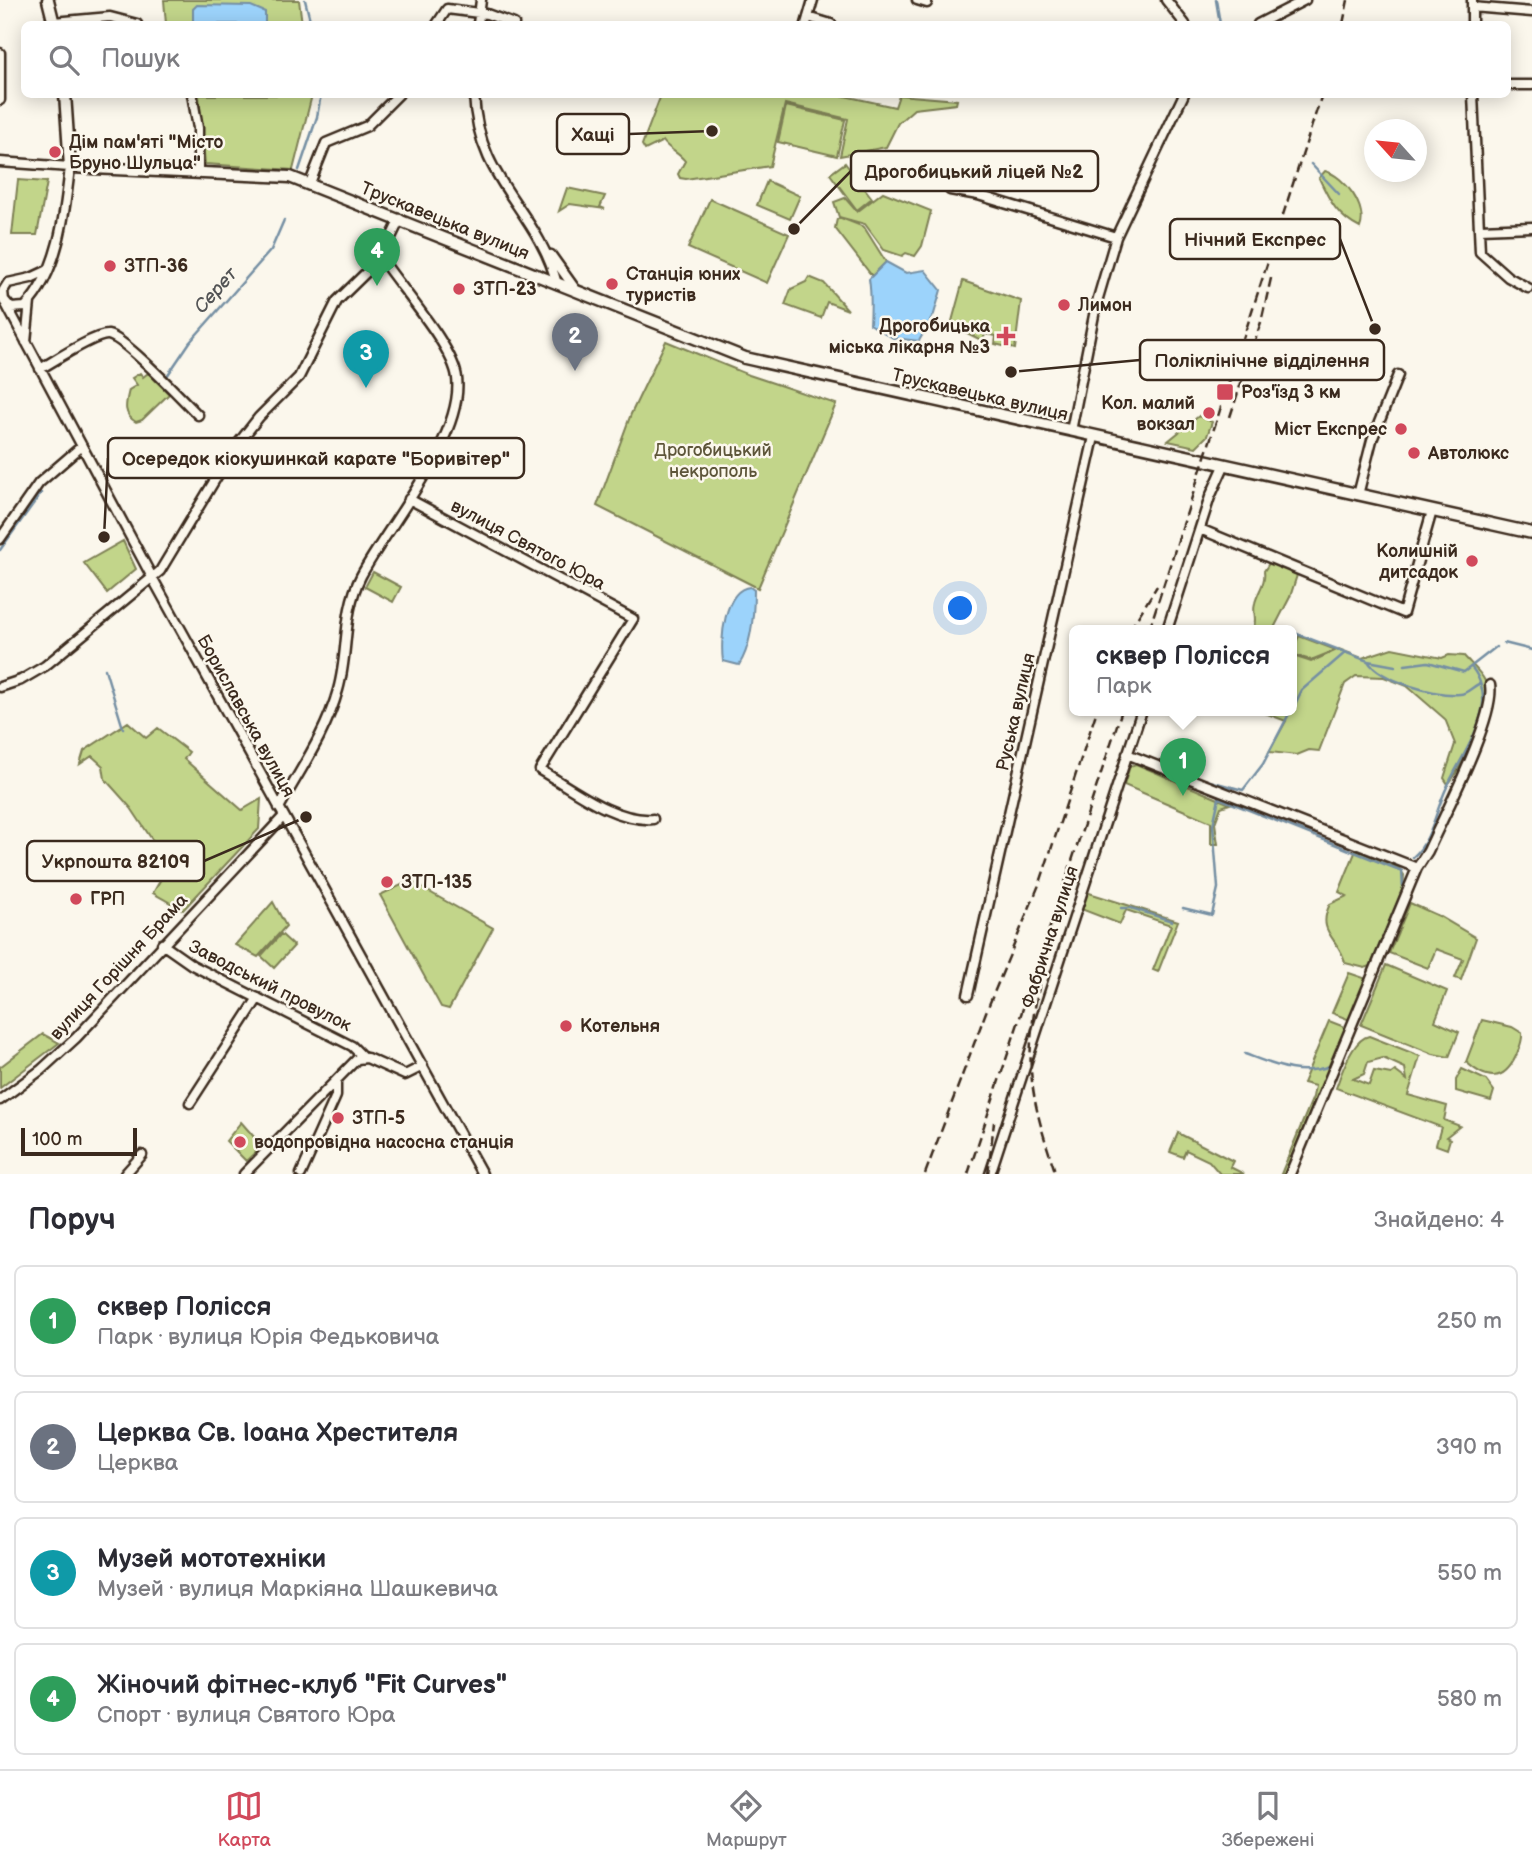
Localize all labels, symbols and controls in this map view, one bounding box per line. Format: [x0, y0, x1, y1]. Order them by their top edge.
search box [21, 21, 1511, 98]
icon: search [45, 41, 83, 79]
text: Пошук [101, 44, 180, 75]
callout: Хащі [557, 114, 629, 154]
north arrow [1364, 119, 1427, 182]
text: Хащі [570, 124, 615, 147]
place label: Дім пам'яті "Місто Бруно Шульца" [69, 132, 224, 174]
marker: Дім пам'яті "Місто Бруно Шульца" [47, 144, 63, 160]
callout: Дрогобицький ліцей №2 [851, 151, 1098, 191]
text: Дрогобицький ліцей №2 [865, 161, 1084, 184]
street label: Трускавецька вулиця [358, 178, 532, 264]
callout: Нічний Експрес [1170, 219, 1340, 259]
pin: 4 [354, 228, 400, 286]
text: Нічний Експрес [1184, 229, 1326, 252]
place label: ЗТП-36 [124, 256, 188, 277]
marker: ЗТП-36 [102, 258, 118, 274]
water label: Серет [190, 263, 243, 319]
place label: Станція юних туристів [626, 264, 741, 306]
marker: Станція юних туристів [604, 276, 620, 292]
place label: ЗТП-23 [473, 279, 537, 300]
marker: ЗТП-23 [451, 281, 467, 297]
place label: Лимон [1077, 295, 1132, 316]
marker: Лимон [1056, 297, 1072, 313]
pin: 2 [552, 313, 598, 371]
place label: Дрогобицька міська лікарня №3 [829, 316, 991, 358]
marker: Дрогобицька міська лікарня №3 [996, 326, 1016, 346]
pin: 3 [343, 330, 389, 388]
callout: Поліклінічне відділення [1140, 340, 1384, 380]
text: Поліклінічне відділення [1154, 350, 1370, 373]
street label: Трускавецька вулиця [890, 365, 1070, 425]
marker: Роз'їзд 3 км [1215, 382, 1235, 402]
place label: Роз'їзд 3 км [1241, 382, 1341, 403]
place label: Кол. малий вокзал [1101, 393, 1195, 435]
marker: Кол. малий вокзал [1201, 405, 1217, 421]
place label: Міст Експрес [1274, 419, 1387, 440]
marker: Міст Експрес [1393, 421, 1409, 437]
callout: Осередок кіокушинкай карате "Боривітер" [108, 438, 524, 478]
park label: Дрогобицький некрополь [654, 440, 772, 482]
place label: Автолюкс [1427, 443, 1509, 464]
marker: Автолюкс [1406, 445, 1422, 461]
text: Осередок кіокушинкай карате "Боривітер" [122, 448, 510, 471]
street label: вулиця Святого Юра [447, 495, 609, 595]
place label: Колишній дитсадок [1376, 541, 1458, 583]
marker: Колишній дитсадок [1464, 553, 1480, 569]
your location [943, 591, 977, 625]
popup [1069, 625, 1297, 716]
street label: Бориславська вулиця [193, 631, 299, 801]
text: сквер Полісся [1096, 641, 1270, 672]
street label: Руська вулиця [992, 651, 1040, 773]
text: Парк [1096, 672, 1152, 700]
pin: 1 [1160, 738, 1206, 796]
callout: Укрпошта 82109 [27, 841, 204, 881]
text: Укрпошта 82109 [42, 851, 190, 874]
street label: Фабрична вулиця [1017, 863, 1083, 1011]
place label: ЗТП-135 [401, 872, 472, 893]
marker: ЗТП-135 [379, 874, 395, 890]
street label: вулиця Горішня Брама [46, 889, 192, 1044]
place label: ГРП [90, 889, 125, 910]
marker: ГРП [68, 891, 84, 907]
street label: Заводський провулок [185, 936, 355, 1036]
place label: Котельня [580, 1016, 660, 1037]
marker: Котельня [558, 1018, 574, 1034]
place label: ЗТП-5 [352, 1108, 405, 1129]
marker: ЗТП-5 [330, 1110, 346, 1126]
scale bar [21, 1125, 136, 1157]
text: 100 m [32, 1128, 83, 1151]
place label: водопровідна насосна станція [254, 1132, 514, 1153]
marker: водопровідна насосна станція [232, 1134, 248, 1150]
text: Поруч [28, 1202, 116, 1238]
text: Знайдено: 4 [1374, 1206, 1504, 1234]
text: сквер Полісся [97, 1292, 272, 1323]
text: 1 [48, 1307, 58, 1335]
text: 250 m [1436, 1307, 1502, 1335]
text: Парк · вулиця Юрія Федьковича [97, 1323, 439, 1351]
text: Церква Св. Іоана Хрестителя [97, 1418, 458, 1449]
text: 2 [46, 1433, 60, 1461]
text: 390 m [1436, 1433, 1502, 1461]
text: Церква [97, 1449, 178, 1477]
text: Музей мототехніки [97, 1544, 326, 1575]
text: 3 [46, 1559, 60, 1587]
text: 550 m [1437, 1559, 1502, 1587]
text: Музей · вулиця Маркіяна Шашкевича [97, 1575, 498, 1603]
text: Жіночий фітнес-клуб "Fit Curves" [97, 1670, 507, 1701]
text: 4 [46, 1685, 60, 1713]
text: 580 m [1437, 1685, 1502, 1713]
text: Спорт · вулиця Святого Юра [97, 1701, 396, 1729]
tab: Карта [218, 1787, 271, 1852]
tab: Маршрут [706, 1787, 787, 1852]
tab: Збережені [1222, 1787, 1314, 1852]

